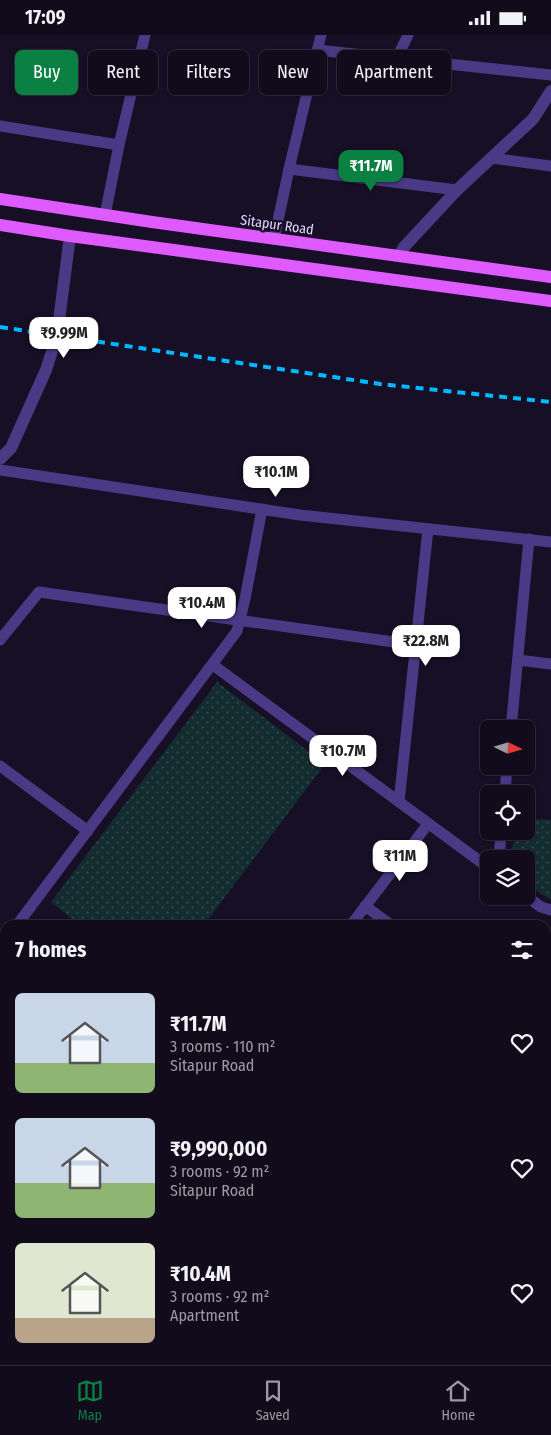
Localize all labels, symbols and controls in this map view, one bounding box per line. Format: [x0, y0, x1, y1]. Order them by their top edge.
text: 17:09 [25, 6, 66, 29]
chip: Buy [15, 50, 78, 95]
chip: Rent [88, 50, 158, 95]
chip: Filters [168, 50, 249, 95]
chip: New [259, 50, 327, 95]
chip: Apartment [337, 50, 451, 95]
pin: ₹11.7M [330, 149, 412, 192]
text: ₹11.7M [349, 156, 393, 175]
street label: Sitapur Road [239, 211, 315, 239]
pin: ₹9.99M [23, 317, 105, 359]
text: ₹9.99M [40, 323, 88, 342]
pin: ₹10.1M [235, 455, 317, 498]
text: ₹10.1M [254, 462, 298, 481]
pin: ₹10.4M [161, 587, 243, 629]
text: ₹10.4M [179, 593, 225, 612]
pin: ₹22.8M [385, 625, 467, 667]
text: ₹22.8M [403, 631, 449, 650]
north arrow [480, 720, 535, 775]
map controls [480, 720, 535, 905]
pin: ₹10.7M [302, 735, 384, 777]
text: ₹10.7M [320, 741, 366, 760]
button: locate [480, 785, 535, 840]
pin: ₹11M [370, 839, 430, 882]
text: ₹11M [384, 846, 416, 865]
button: layers [480, 850, 535, 905]
icon: filters [508, 936, 536, 964]
text: 7 homes [15, 937, 86, 963]
text: ₹11.7M [170, 1011, 227, 1037]
icon: home [55, 1013, 115, 1073]
icon: heart [508, 1029, 536, 1057]
text: 3 rooms · 110 m² [170, 1037, 275, 1056]
text: Sitapur Road [170, 1056, 254, 1075]
text: ₹9,990,000 [170, 1136, 267, 1162]
icon: home [55, 1138, 115, 1198]
icon: heart [508, 1154, 536, 1182]
text: 3 rooms · 92 m² [170, 1162, 269, 1181]
text: Sitapur Road [170, 1181, 254, 1200]
text: ₹10.4M [170, 1261, 231, 1287]
icon: home [55, 1263, 115, 1323]
icon: heart [508, 1279, 536, 1307]
text: 3 rooms · 92 m² [170, 1287, 269, 1306]
text: Apartment [170, 1306, 239, 1325]
tab: Map [76, 1377, 104, 1424]
tab: Saved [256, 1377, 290, 1424]
tab: Home [442, 1377, 475, 1424]

